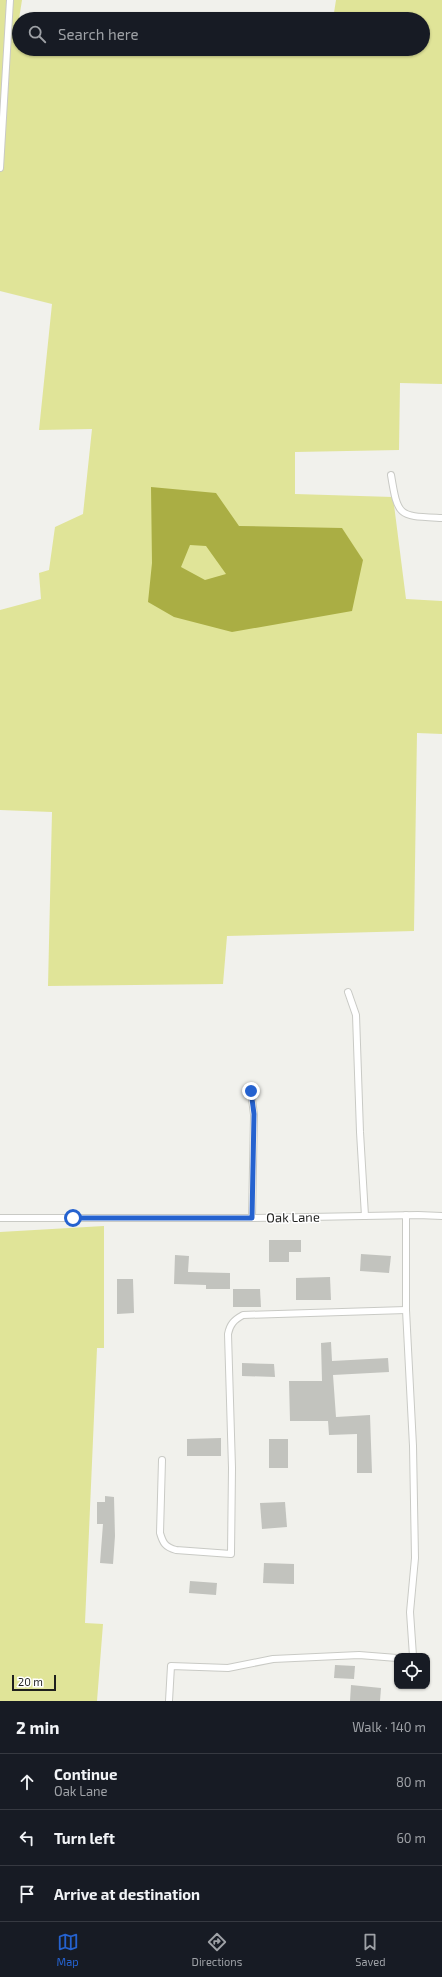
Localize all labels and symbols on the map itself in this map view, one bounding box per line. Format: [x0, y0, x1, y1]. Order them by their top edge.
route end [242, 1082, 260, 1100]
route start [64, 1209, 82, 1227]
street label: Oak Lane [266, 1209, 320, 1225]
scale bar [12, 1673, 56, 1692]

